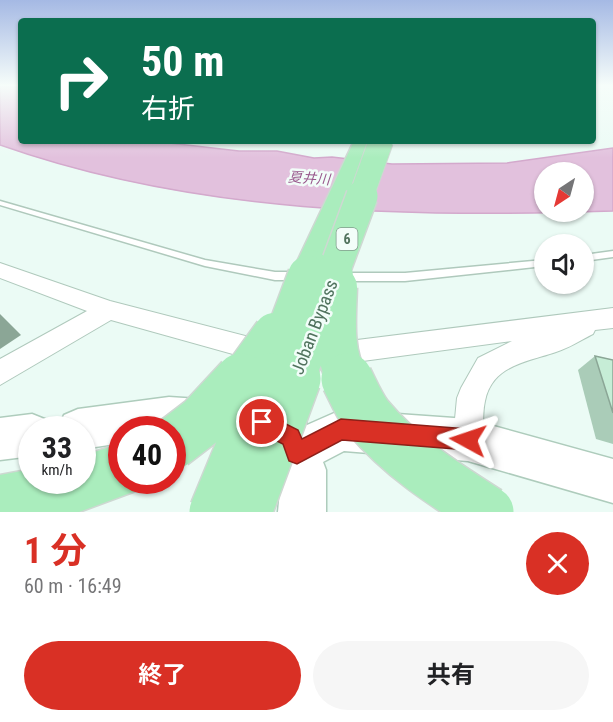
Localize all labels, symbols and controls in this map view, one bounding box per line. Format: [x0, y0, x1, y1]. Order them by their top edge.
text: 50 m [141, 37, 224, 86]
icon: right [42, 42, 120, 120]
text: 右折 [141, 93, 195, 125]
north arrow [534, 162, 594, 222]
map controls [534, 162, 594, 294]
water label: 夏井川 [287, 169, 333, 188]
road number: 6 [336, 228, 358, 250]
button: sound [534, 234, 594, 294]
street label: Joban Bypass [286, 277, 342, 377]
pin [236, 396, 287, 447]
icon: arrive [245, 405, 278, 438]
position arrow [436, 408, 500, 472]
speed limit sign: 40 [108, 416, 186, 494]
text: 33 [42, 430, 72, 465]
text: km/h [42, 461, 72, 479]
text: 1 分 [24, 530, 87, 572]
button: close [526, 532, 589, 595]
text: 60 m · 16:49 [24, 574, 122, 598]
button: 終了 [24, 641, 301, 710]
button: 共有 [313, 641, 589, 710]

